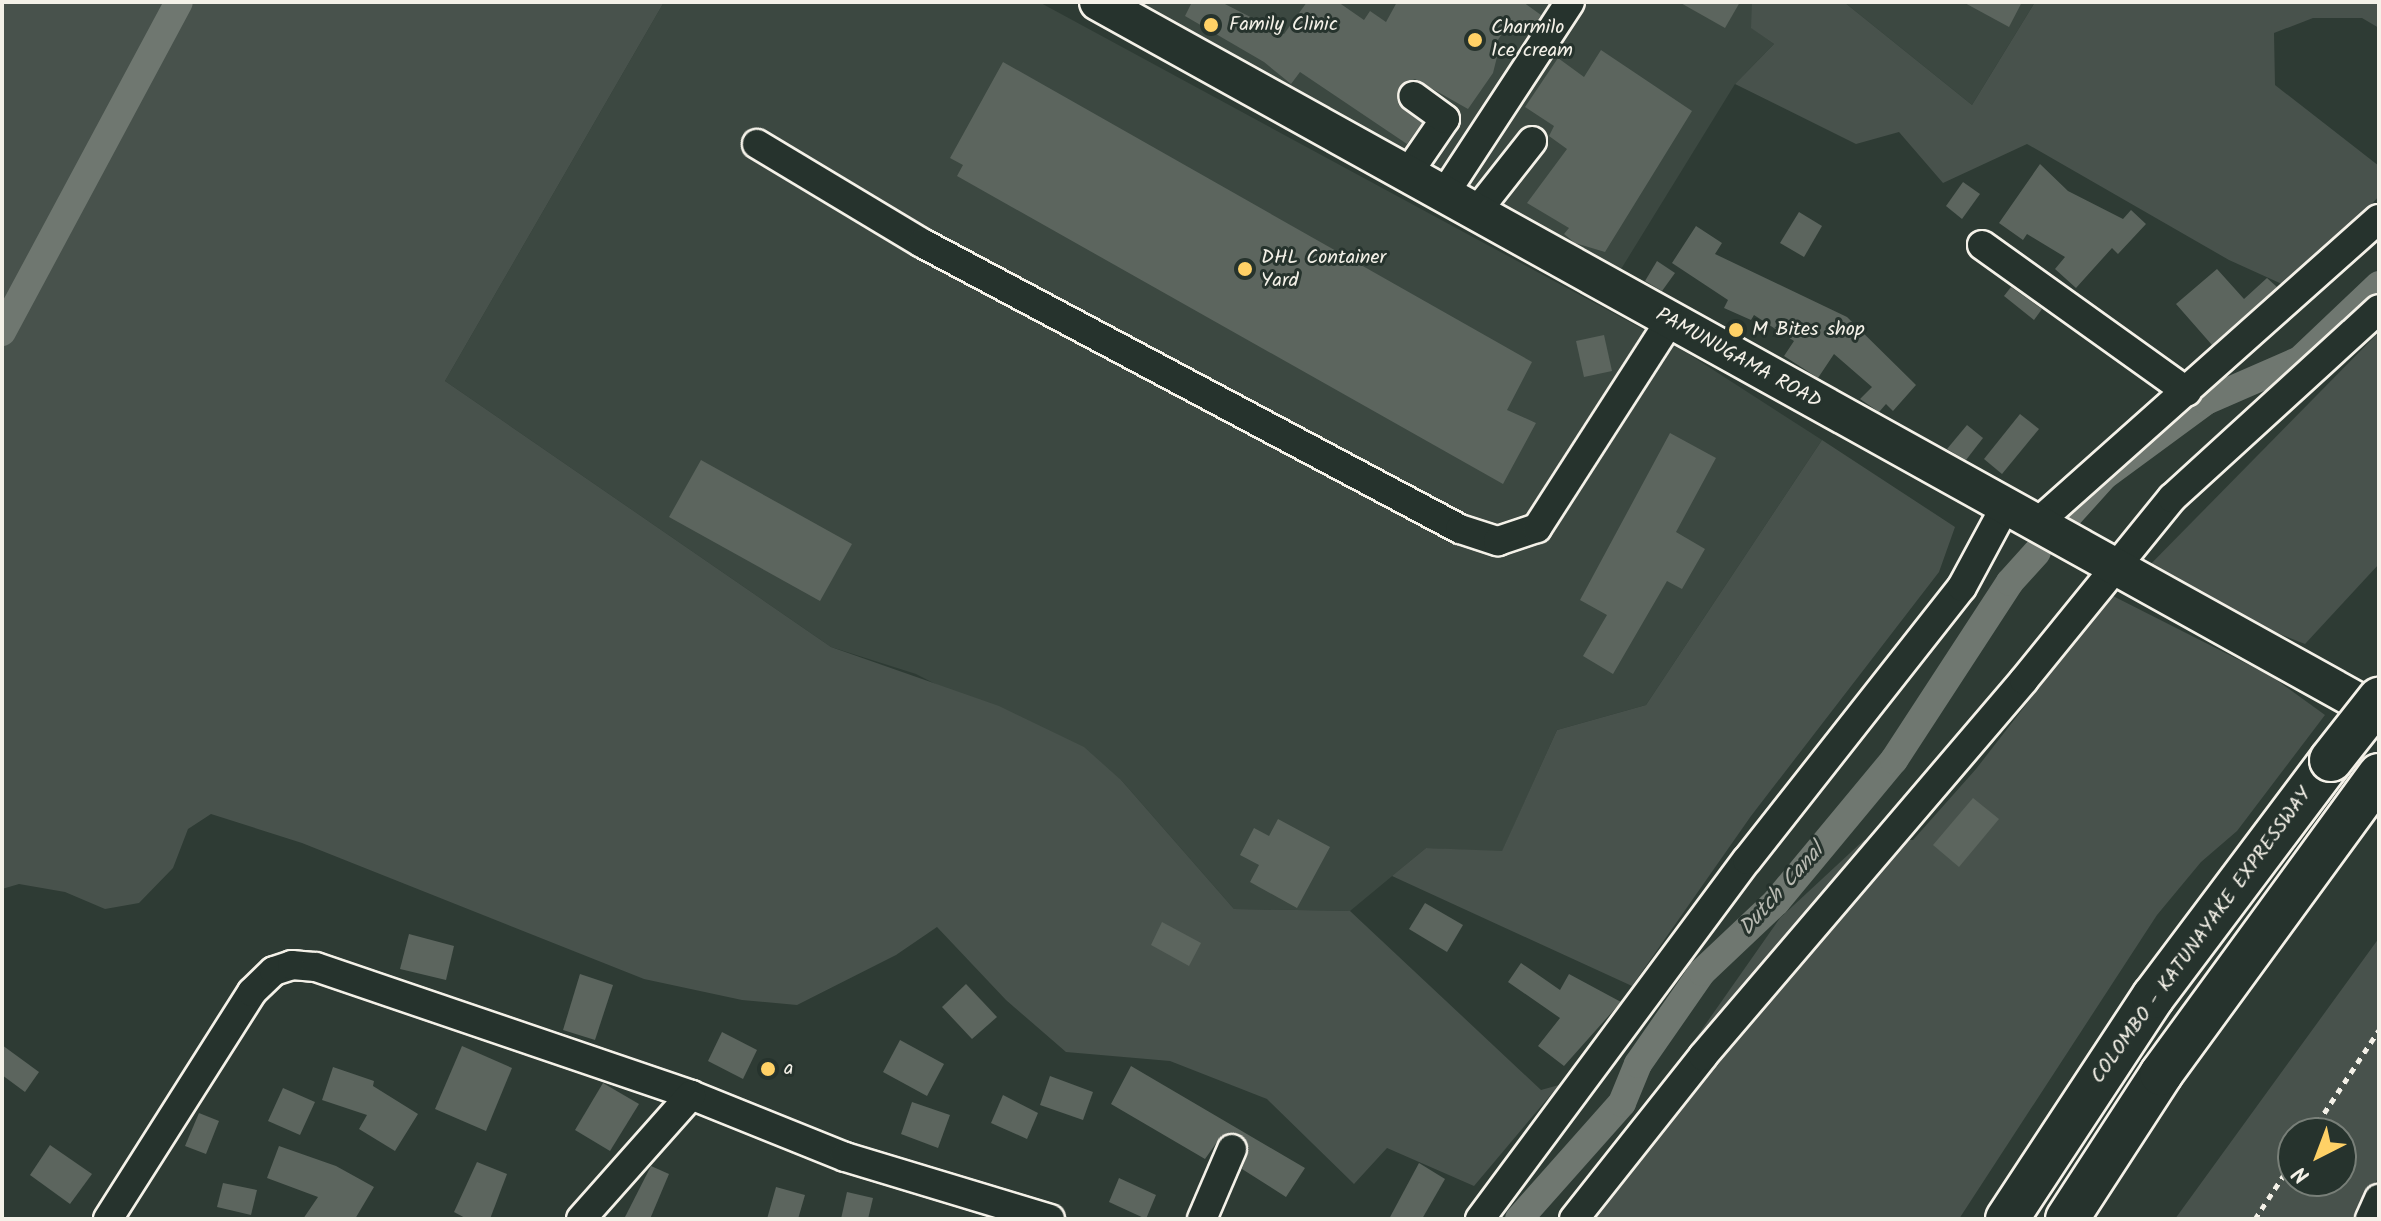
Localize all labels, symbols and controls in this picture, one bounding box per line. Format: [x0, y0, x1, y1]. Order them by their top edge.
place label: Family Clinic [1229, 13, 1338, 37]
marker: Family Clinic [1200, 14, 1222, 36]
place label: Charmilo Ice cream [1491, 16, 1573, 63]
marker: Charmilo Ice cream [1466, 31, 1484, 49]
place label: DHL Container Yard [1261, 246, 1386, 293]
marker: DHL Container Yard [1236, 260, 1254, 278]
street label: PAMUNUGAMA ROAD [1651, 304, 1825, 414]
place label: M Bites shop [1752, 318, 1864, 342]
marker: M Bites shop [1727, 321, 1745, 339]
street label: COLOMBO - KATUNAYAKE EXPRESSWAY [2087, 783, 2317, 1089]
water label: Dutch Canal [1734, 839, 1830, 941]
place label: a [784, 1057, 793, 1081]
marker: a [759, 1060, 777, 1078]
north arrow [2277, 1117, 2357, 1197]
text: N [2285, 1156, 2319, 1191]

